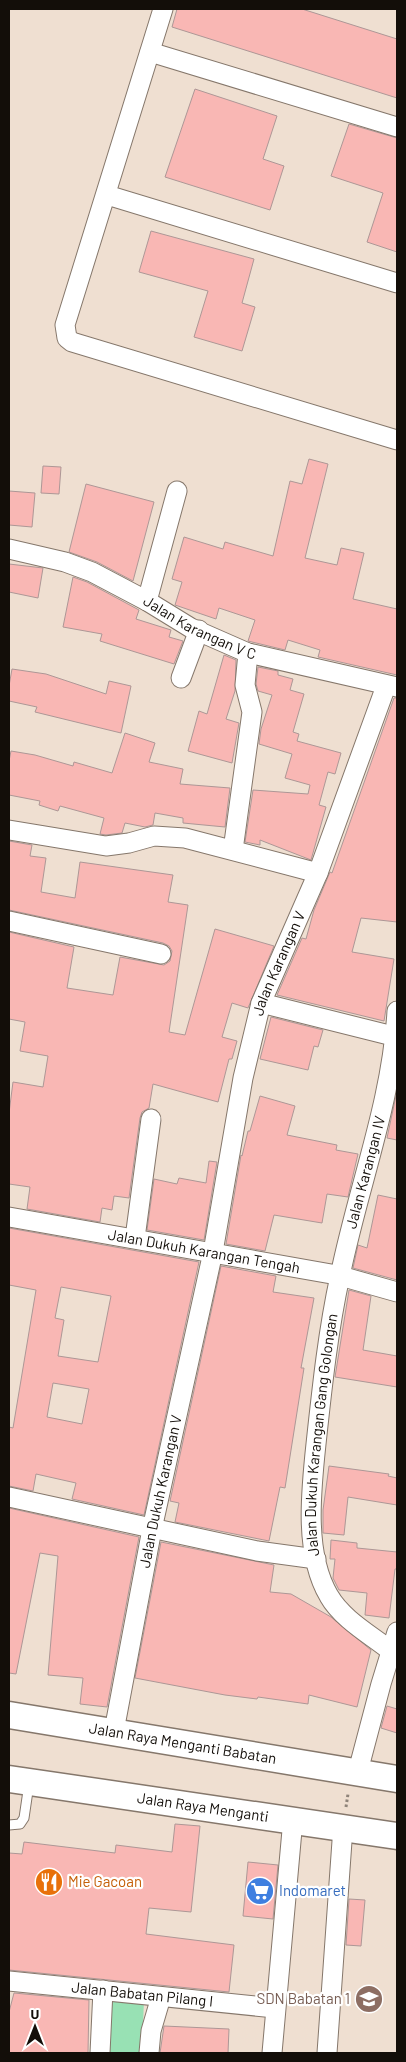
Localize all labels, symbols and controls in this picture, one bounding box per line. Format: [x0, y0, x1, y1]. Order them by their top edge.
street label: Jalan Karangan V C [141, 591, 258, 663]
street label: Jalan Karangan V [248, 908, 308, 1018]
street label: Jalan Karangan IV [341, 1114, 388, 1231]
street label: Jalan Dukuh Karangan Tengah [107, 1225, 302, 1276]
street label: Jalan Dukuh Karangan Gang Golongan [301, 1312, 341, 1558]
street label: Jalan Dukuh Karangan V [135, 1413, 185, 1569]
street label: Jalan Raya Menganti Babatan [88, 1718, 278, 1767]
street label: Jalan Raya Menganti [136, 1788, 270, 1825]
restaurant icon: Mie Gacoan [34, 1867, 64, 1897]
place label: Mie Gacoan [68, 1872, 142, 1890]
supermarket icon: Indomaret [245, 1876, 275, 1906]
place label: Indomaret [279, 1881, 346, 1899]
street label: Jalan Babatan Pilang I [71, 1977, 214, 2010]
school or university icon: SDN Babatan 1 [354, 1984, 384, 2014]
place label: SDN Babatan 1 [257, 1989, 350, 2007]
north arrow [10, 2002, 60, 2052]
text: U [31, 2005, 40, 2022]

